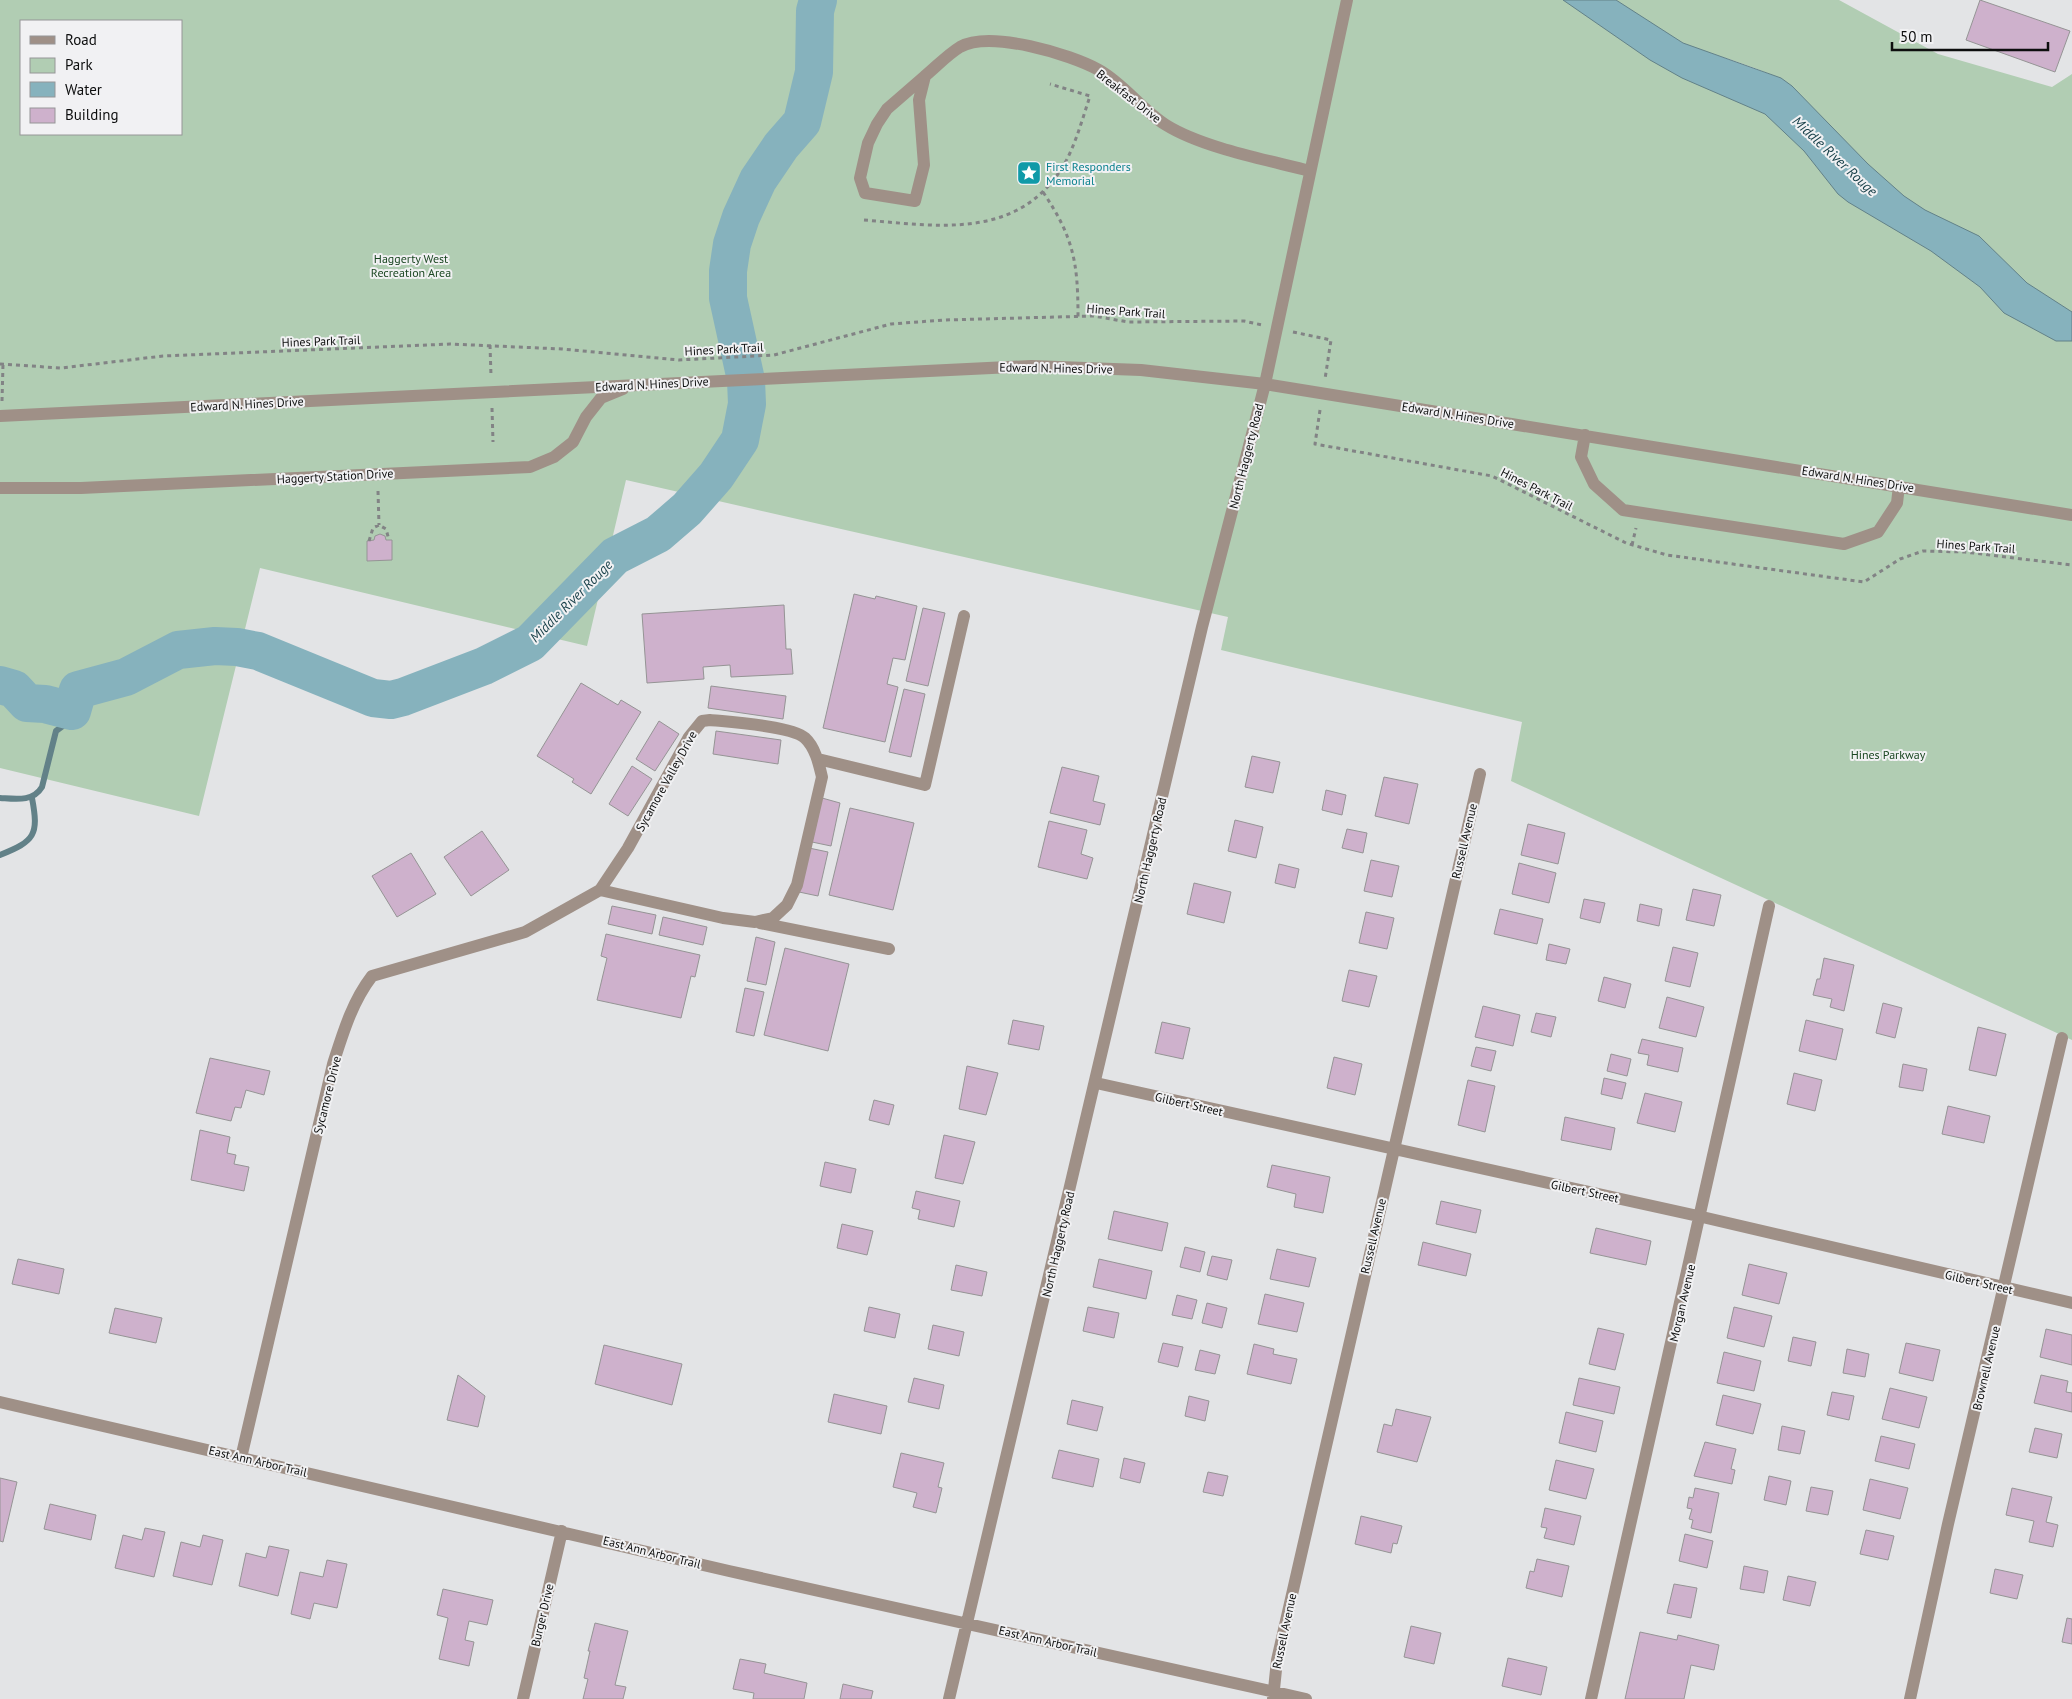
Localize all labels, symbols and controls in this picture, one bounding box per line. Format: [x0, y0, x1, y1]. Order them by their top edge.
legend [20, 20, 182, 135]
scale bar [1892, 20, 2048, 52]
text: 50 m [1900, 27, 1933, 46]
text: Road [65, 30, 97, 49]
text: Park [65, 55, 93, 74]
street label: Breakfast Drive [1094, 66, 1164, 126]
text: Water [65, 80, 102, 99]
text: Building [65, 105, 119, 124]
water label: Middle River Rouge [1789, 112, 1882, 200]
place label: First Responders Memorial [1046, 159, 1131, 188]
place icon: First Responders Memorial [1016, 160, 1042, 186]
park label: Haggerty West Recreation Area [371, 251, 451, 280]
street label: Hines Park Trail [1086, 301, 1166, 321]
street label: Hines Park Trail [281, 332, 361, 350]
street label: Hines Park Trail [684, 339, 764, 359]
street label: Edward N. Hines Drive [999, 360, 1113, 376]
street label: Edward N. Hines Drive [595, 374, 709, 394]
street label: Edward N. Hines Drive [190, 394, 304, 414]
street label: Edward N. Hines Drive [1401, 399, 1515, 431]
street label: North Haggerty Road [1226, 402, 1266, 510]
street label: Edward N. Hines Drive [1801, 463, 1915, 495]
street label: Hines Park Trail [1498, 464, 1576, 514]
street label: Haggerty Station Drive [276, 465, 394, 487]
street label: Hines Park Trail [1936, 536, 2016, 556]
water label: Middle River Rouge [526, 556, 616, 646]
street label: Sycamore Valley Drive [632, 728, 700, 834]
park label: Hines Parkway [1851, 747, 1926, 762]
street label: North Haggerty Road [1131, 796, 1169, 904]
street label: Russell Avenue [1448, 802, 1480, 880]
street label: Sycamore Drive [310, 1055, 344, 1135]
street label: Gilbert Street [1154, 1089, 1224, 1119]
street label: Gilbert Street [1550, 1176, 1620, 1206]
street label: North Haggerty Road [1039, 1190, 1077, 1298]
street label: Russell Avenue [1357, 1197, 1389, 1275]
street label: Morgan Avenue [1666, 1263, 1698, 1343]
street label: Gilbert Street [1944, 1267, 2014, 1297]
street label: Brownell Avenue [1969, 1324, 2003, 1412]
street label: East Ann Arbor Trail [207, 1442, 309, 1480]
street label: East Ann Arbor Trail [601, 1533, 703, 1572]
street label: Burger Drive [527, 1582, 557, 1648]
street label: Russell Avenue [1269, 1592, 1299, 1670]
street label: East Ann Arbor Trail [997, 1622, 1099, 1660]

